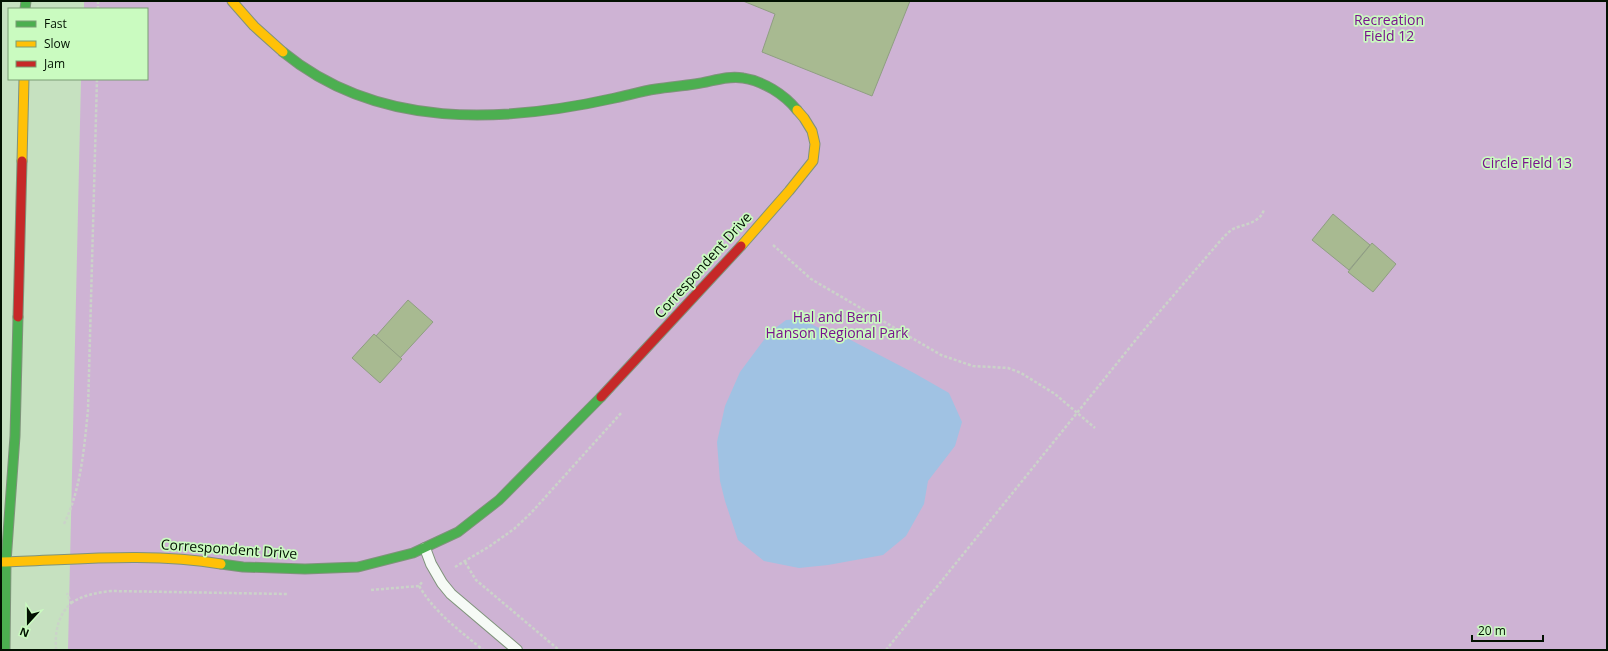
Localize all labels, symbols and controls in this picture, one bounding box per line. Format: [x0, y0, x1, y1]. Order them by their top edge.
legend [8, 8, 148, 80]
park label: Recreation Field 12 [1354, 10, 1424, 45]
text: Fast [44, 15, 67, 32]
text: Slow [44, 35, 71, 52]
text: Jam [43, 55, 65, 72]
park label: Circle Field 13 [1482, 153, 1572, 172]
street label: Correspondent Drive [650, 207, 756, 322]
park label: Hal and Berni Hanson Regional Park [766, 307, 909, 342]
street label: Correspondent Drive [160, 534, 298, 563]
north arrow [8, 603, 48, 643]
scale bar [1472, 617, 1543, 643]
text: 20 m [1478, 622, 1506, 639]
text: N [17, 624, 31, 641]

